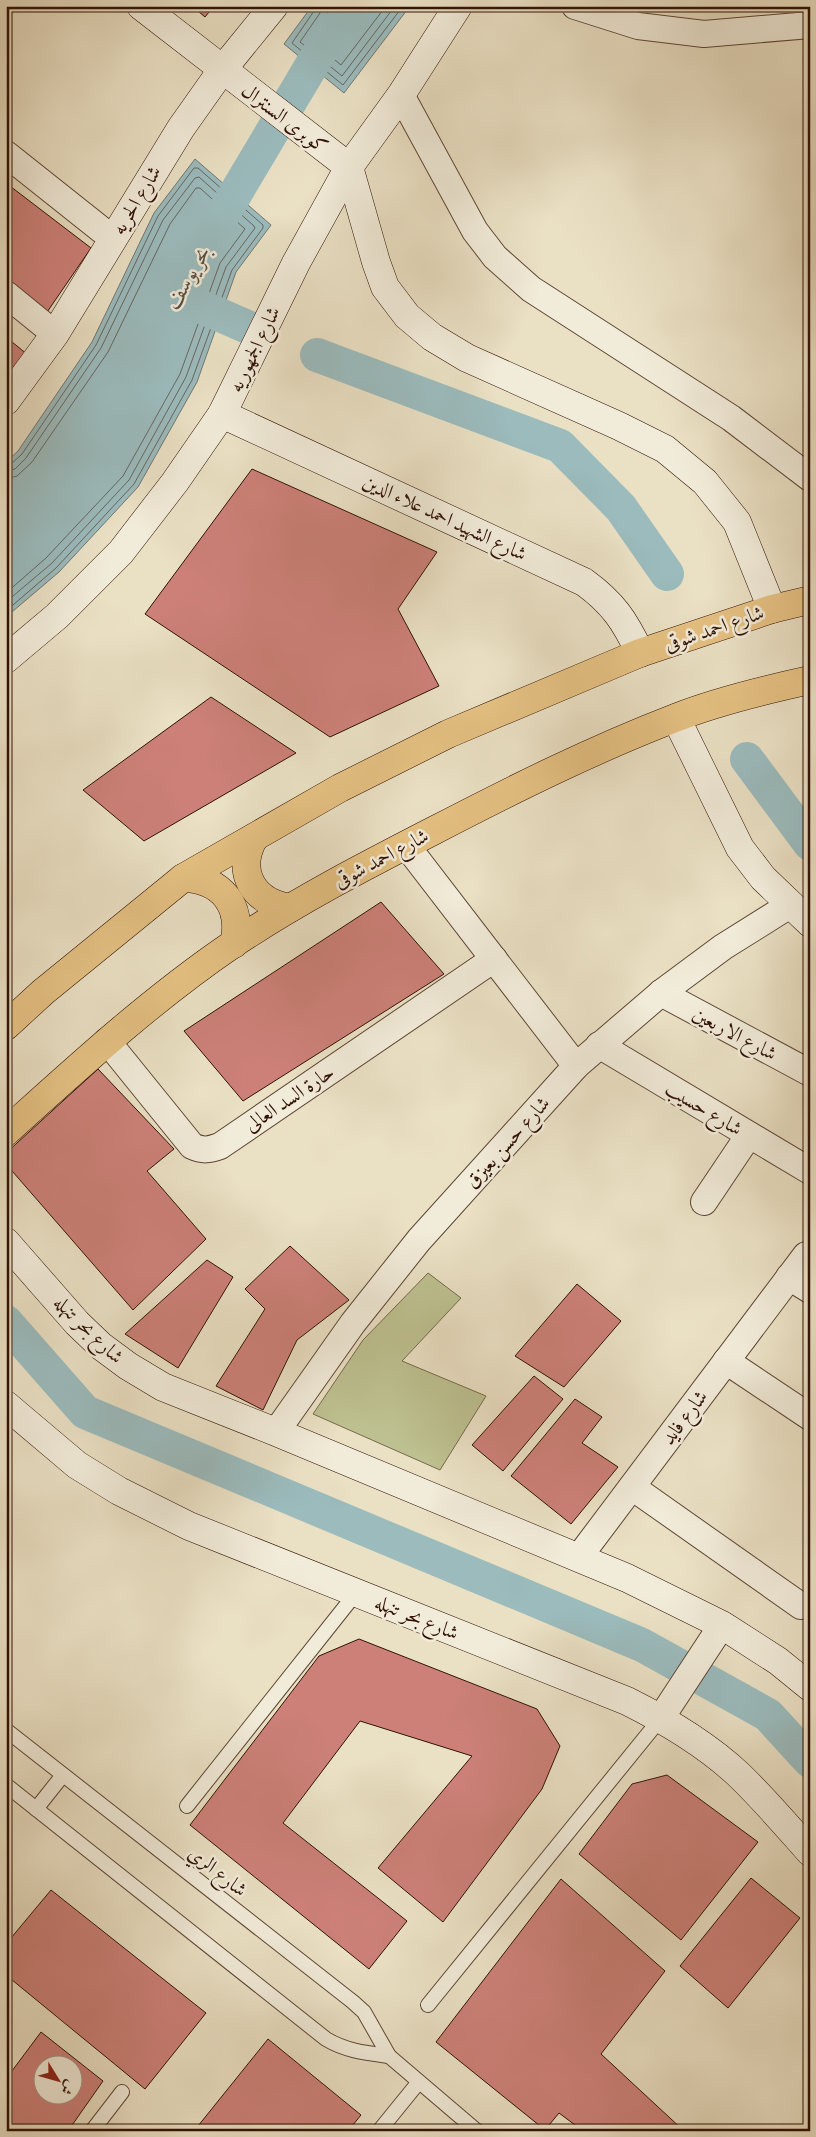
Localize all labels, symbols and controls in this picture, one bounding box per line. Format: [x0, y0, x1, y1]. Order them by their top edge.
street label: كوبرى السنترال [236, 77, 334, 159]
street label: شارع الحريه [105, 161, 171, 242]
water label: بحر يوسف [158, 240, 216, 314]
street label: شارع الجمهوريه [222, 302, 290, 398]
street label: شارع الشهيد احمد علاء الدين [357, 468, 531, 571]
street label: شارع احمد شوقى [661, 599, 769, 662]
street label: شارع احمد شوقى [329, 822, 435, 898]
street label: شارع الاربعين [686, 1000, 782, 1070]
street label: حارة السد العالى [239, 1058, 339, 1138]
street label: شارع حسيب [658, 1075, 747, 1146]
street label: شارع حسن بعيزق [459, 1090, 559, 1197]
street label: شارع بحر تنهله [45, 1289, 130, 1373]
street label: شارع فايد [655, 1384, 717, 1453]
street label: شارع بحر تنهله [369, 1588, 463, 1650]
street label: شارع الري [180, 1840, 253, 1906]
north arrow [32, 2054, 82, 2104]
text: ش [57, 2077, 80, 2099]

